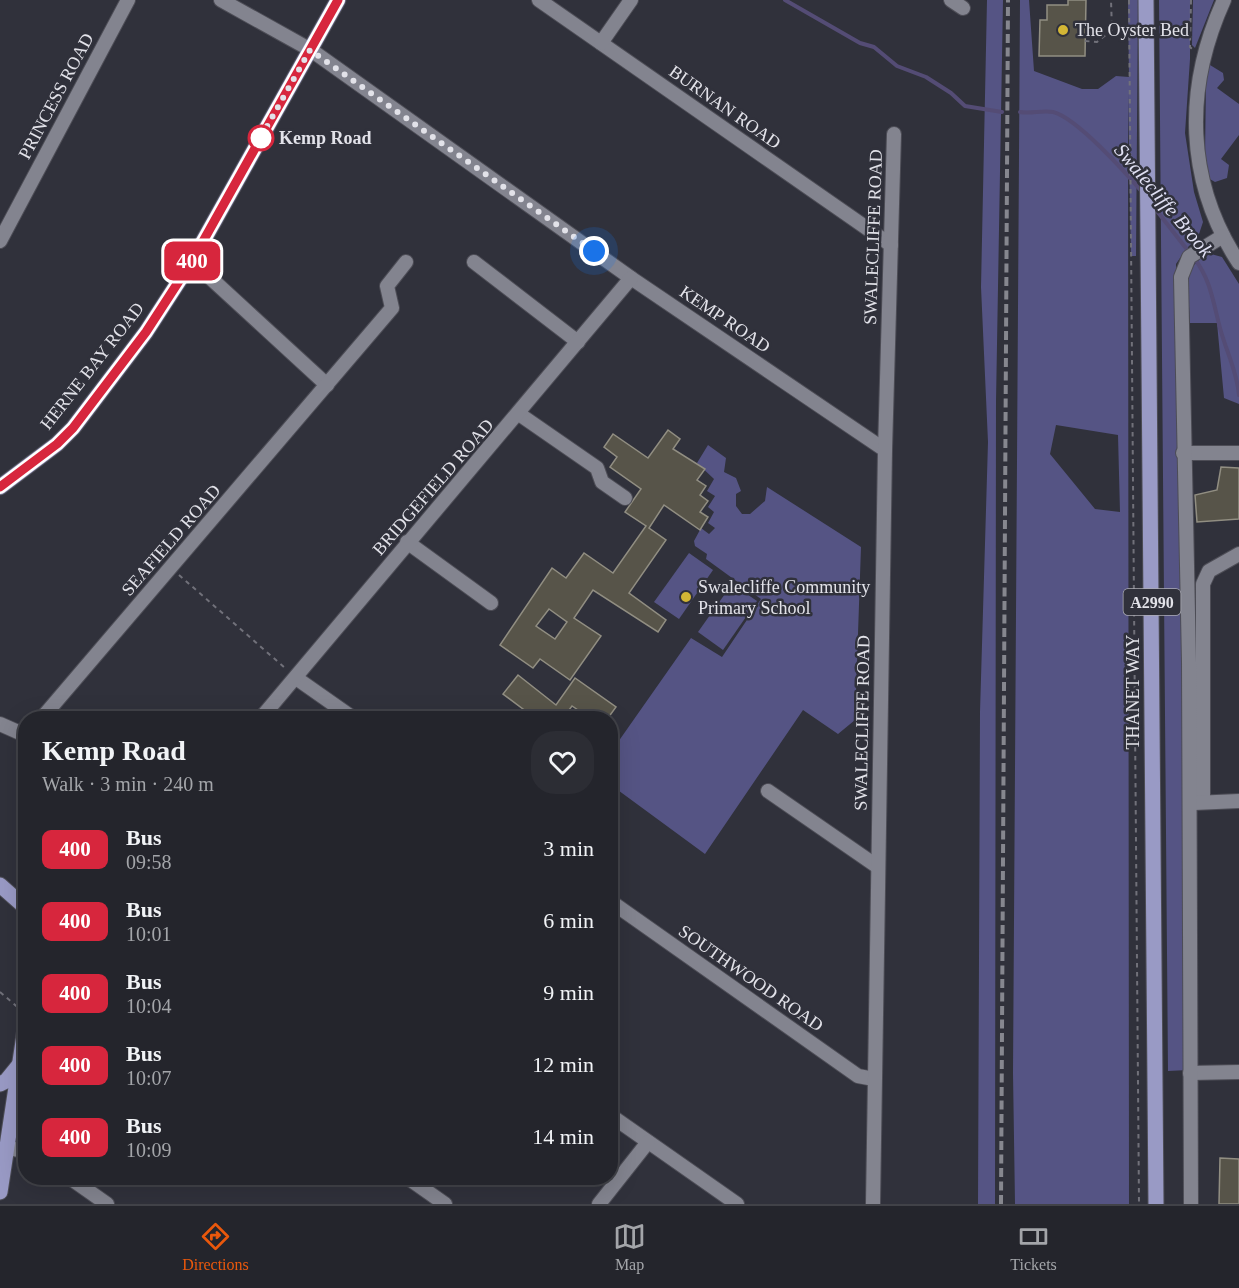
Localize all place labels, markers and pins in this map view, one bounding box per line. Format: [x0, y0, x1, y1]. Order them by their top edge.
place label: The Oyster Bed [1075, 20, 1189, 40]
marker: The Oyster Bed [1056, 23, 1070, 37]
marker: Kemp Road [248, 125, 274, 151]
place label: Kemp Road [279, 128, 372, 148]
place label: Swalecliffe Community Primary School [698, 577, 870, 618]
marker: Swalecliffe Community Primary School [679, 590, 693, 604]

